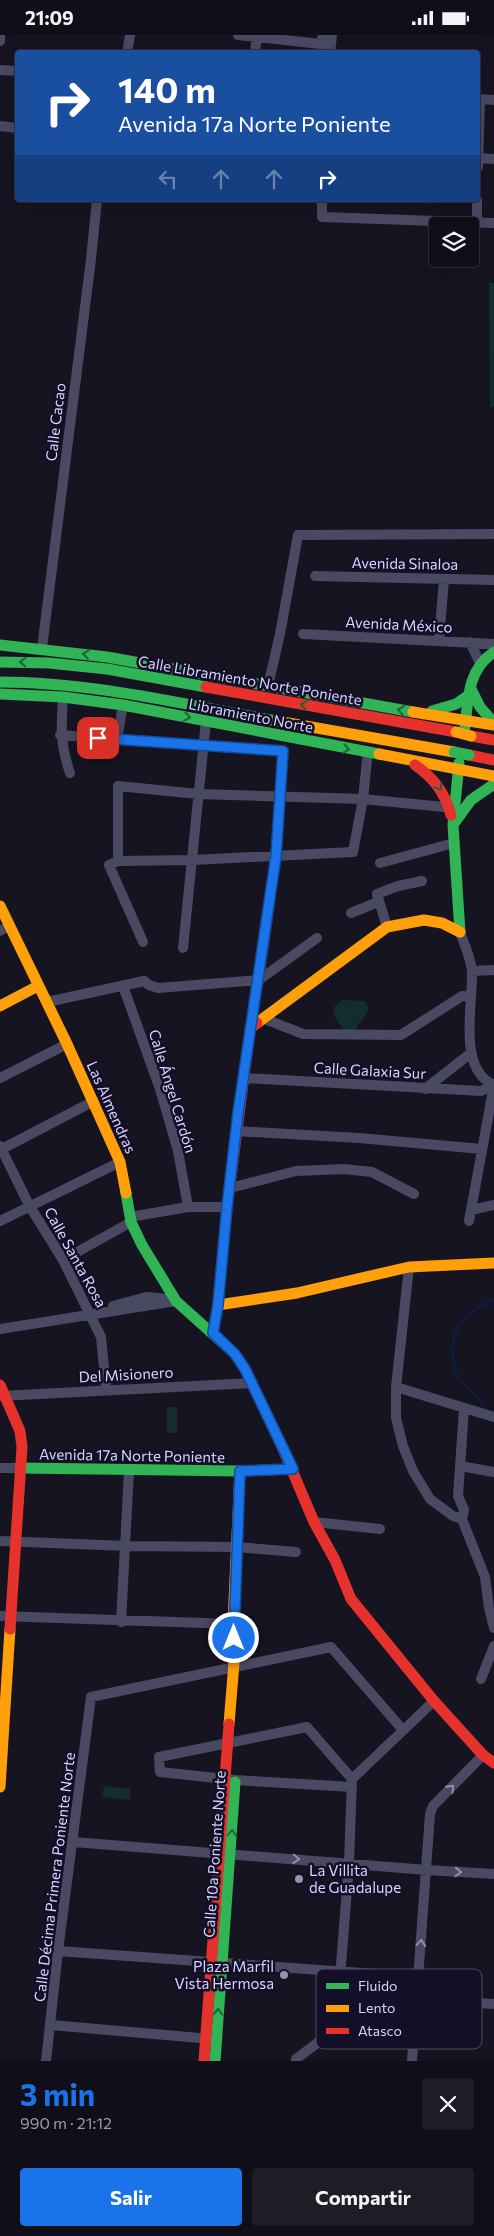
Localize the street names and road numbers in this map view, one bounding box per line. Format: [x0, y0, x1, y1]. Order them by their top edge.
street label: Calle Cacao [41, 382, 69, 462]
street label: Avenida Sinaloa [352, 553, 458, 573]
street label: Avenida México [345, 612, 453, 636]
street label: Calle Libramiento Norte Poniente [137, 651, 363, 709]
street label: Libramiento Norte [187, 694, 315, 736]
street label: Calle Ángel Cardón [146, 1027, 201, 1155]
street label: Las Almendras [84, 1058, 140, 1156]
street label: Calle Galaxia Sur [313, 1058, 427, 1082]
street label: Calle Santa Rosa [41, 1204, 111, 1310]
street label: Del Misionero [78, 1363, 174, 1385]
street label: Avenida 17a Norte Poniente [39, 1444, 225, 1466]
street label: Calle Décima Primera Poniente Norte [30, 1751, 78, 2003]
street label: Calle 10a Poniente Norte [199, 1770, 229, 1938]

